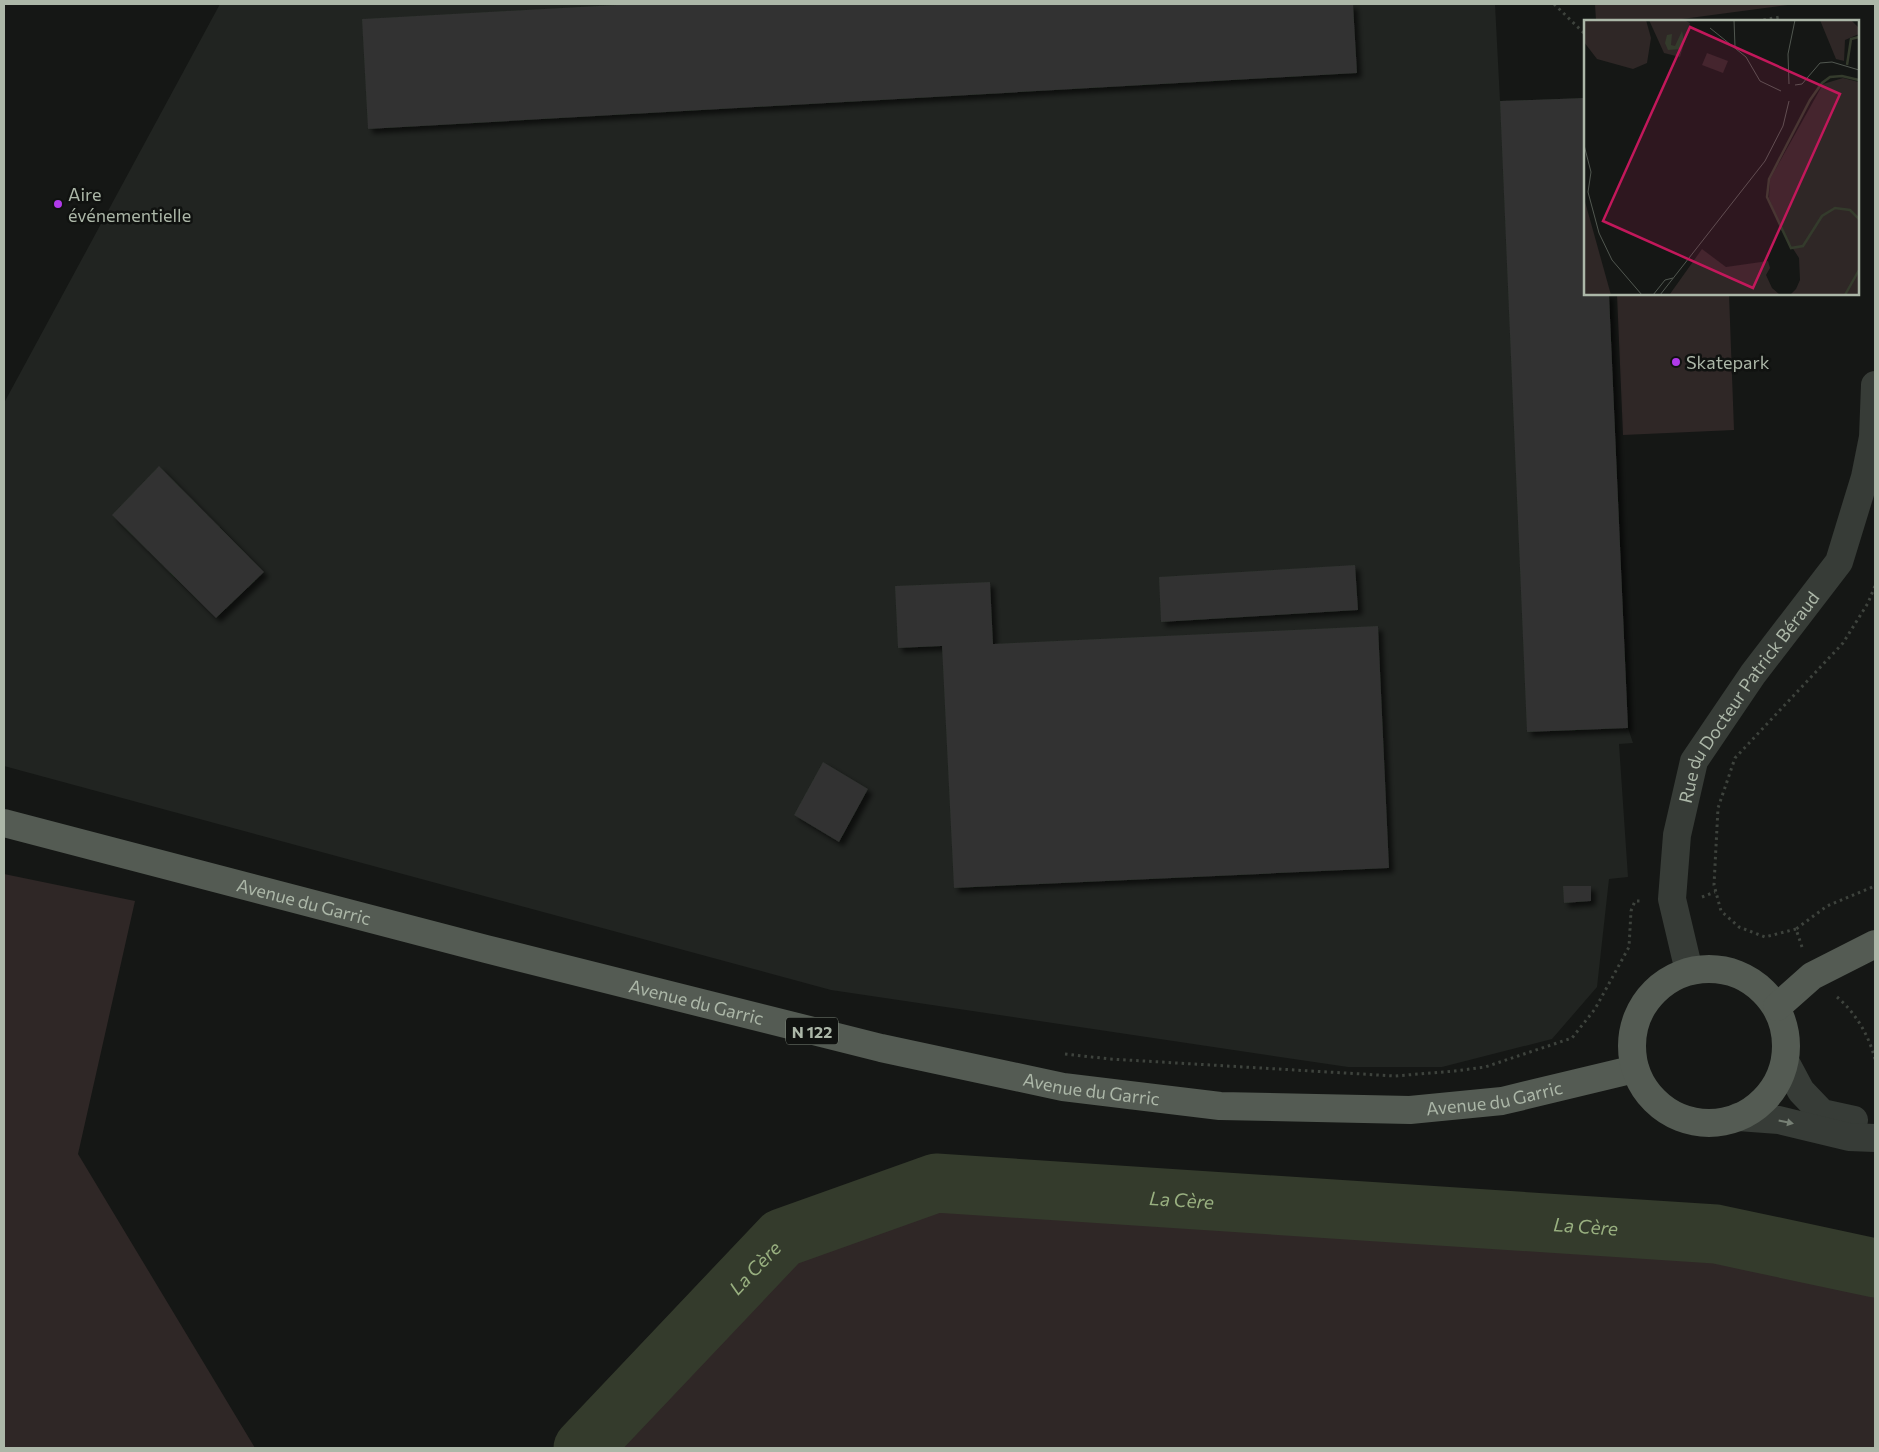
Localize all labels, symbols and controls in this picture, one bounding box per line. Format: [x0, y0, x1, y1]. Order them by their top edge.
inset map [1584, 20, 1859, 295]
place label: Aire événementielle [68, 183, 191, 226]
marker: Aire événementielle [52, 198, 64, 210]
place label: Skatepark [1686, 351, 1770, 373]
marker: Skatepark [1670, 356, 1682, 368]
street label: Rue du Docteur Patrick Béraud [1674, 587, 1824, 805]
street label: Avenue du Garric [234, 873, 374, 930]
street label: Avenue du Garric [627, 974, 766, 1029]
road number: N 122 [786, 1018, 838, 1044]
street label: Avenue du Garric [1021, 1068, 1161, 1110]
street label: Avenue du Garric [1425, 1076, 1565, 1119]
one-way arrow [1779, 1118, 1794, 1126]
water label: La Cère [1149, 1185, 1215, 1213]
water label: La Cère [1553, 1212, 1619, 1239]
water label: La Cère [724, 1236, 785, 1299]

